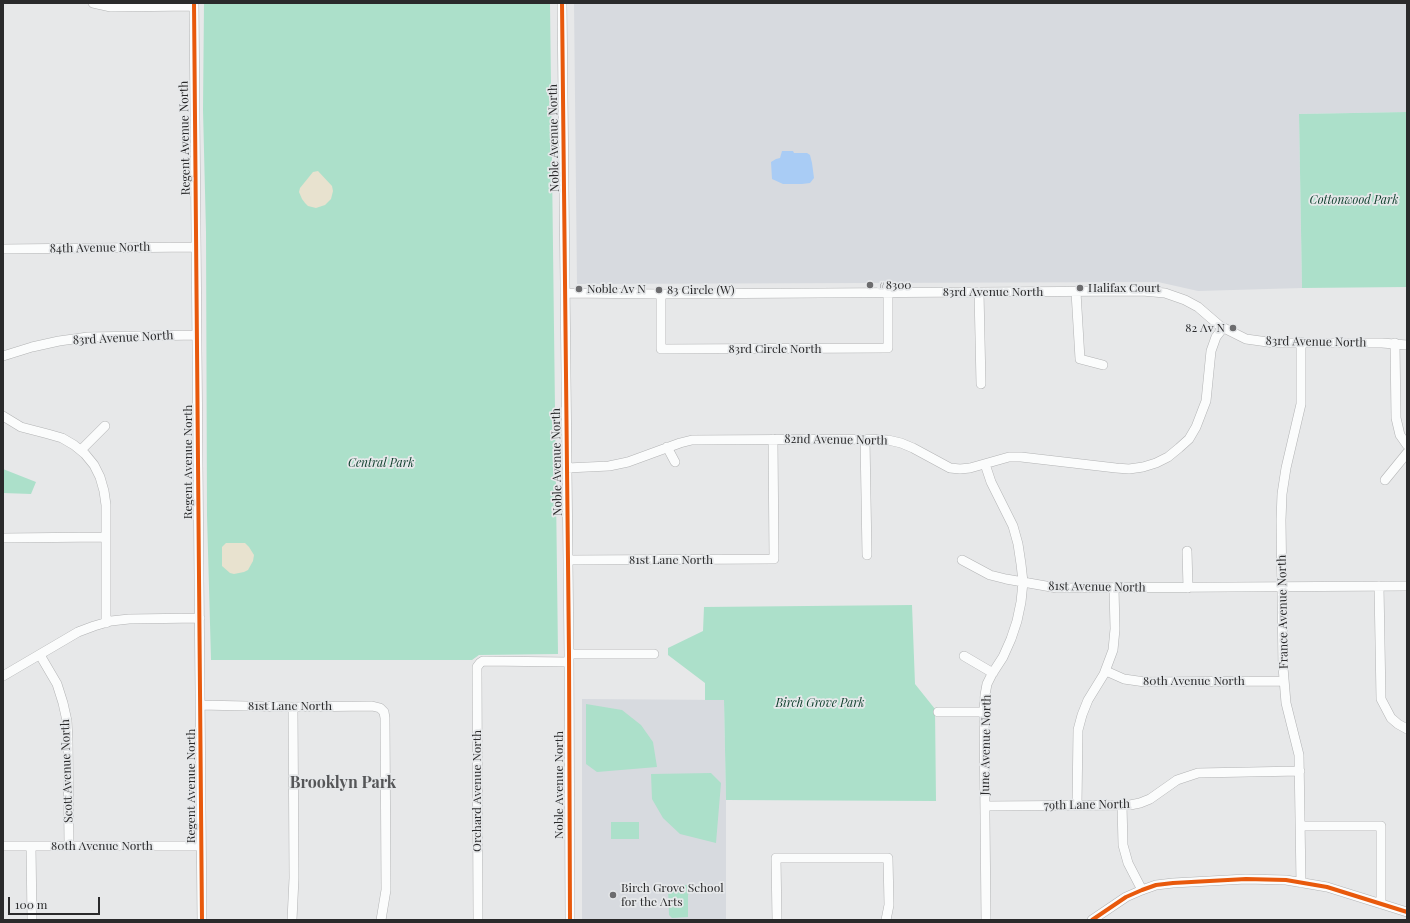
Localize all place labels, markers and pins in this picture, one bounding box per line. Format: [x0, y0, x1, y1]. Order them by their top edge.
place label: #8300 [878, 278, 912, 292]
marker: #8300 [865, 280, 875, 290]
place label: Halifax Court [1088, 281, 1161, 295]
place label: Noble Av N [587, 282, 646, 296]
place label: 83 Circle (W) [667, 283, 734, 297]
marker: Halifax Court [1075, 283, 1085, 293]
marker: Noble Av N [574, 284, 584, 294]
marker: 83 Circle (W) [654, 285, 664, 295]
place label: 82 Av N [1185, 321, 1225, 335]
marker: 82 Av N [1228, 323, 1238, 333]
place label: Birch Grove School for the Arts [621, 881, 724, 909]
marker: Birch Grove School for the Arts [608, 890, 618, 900]

